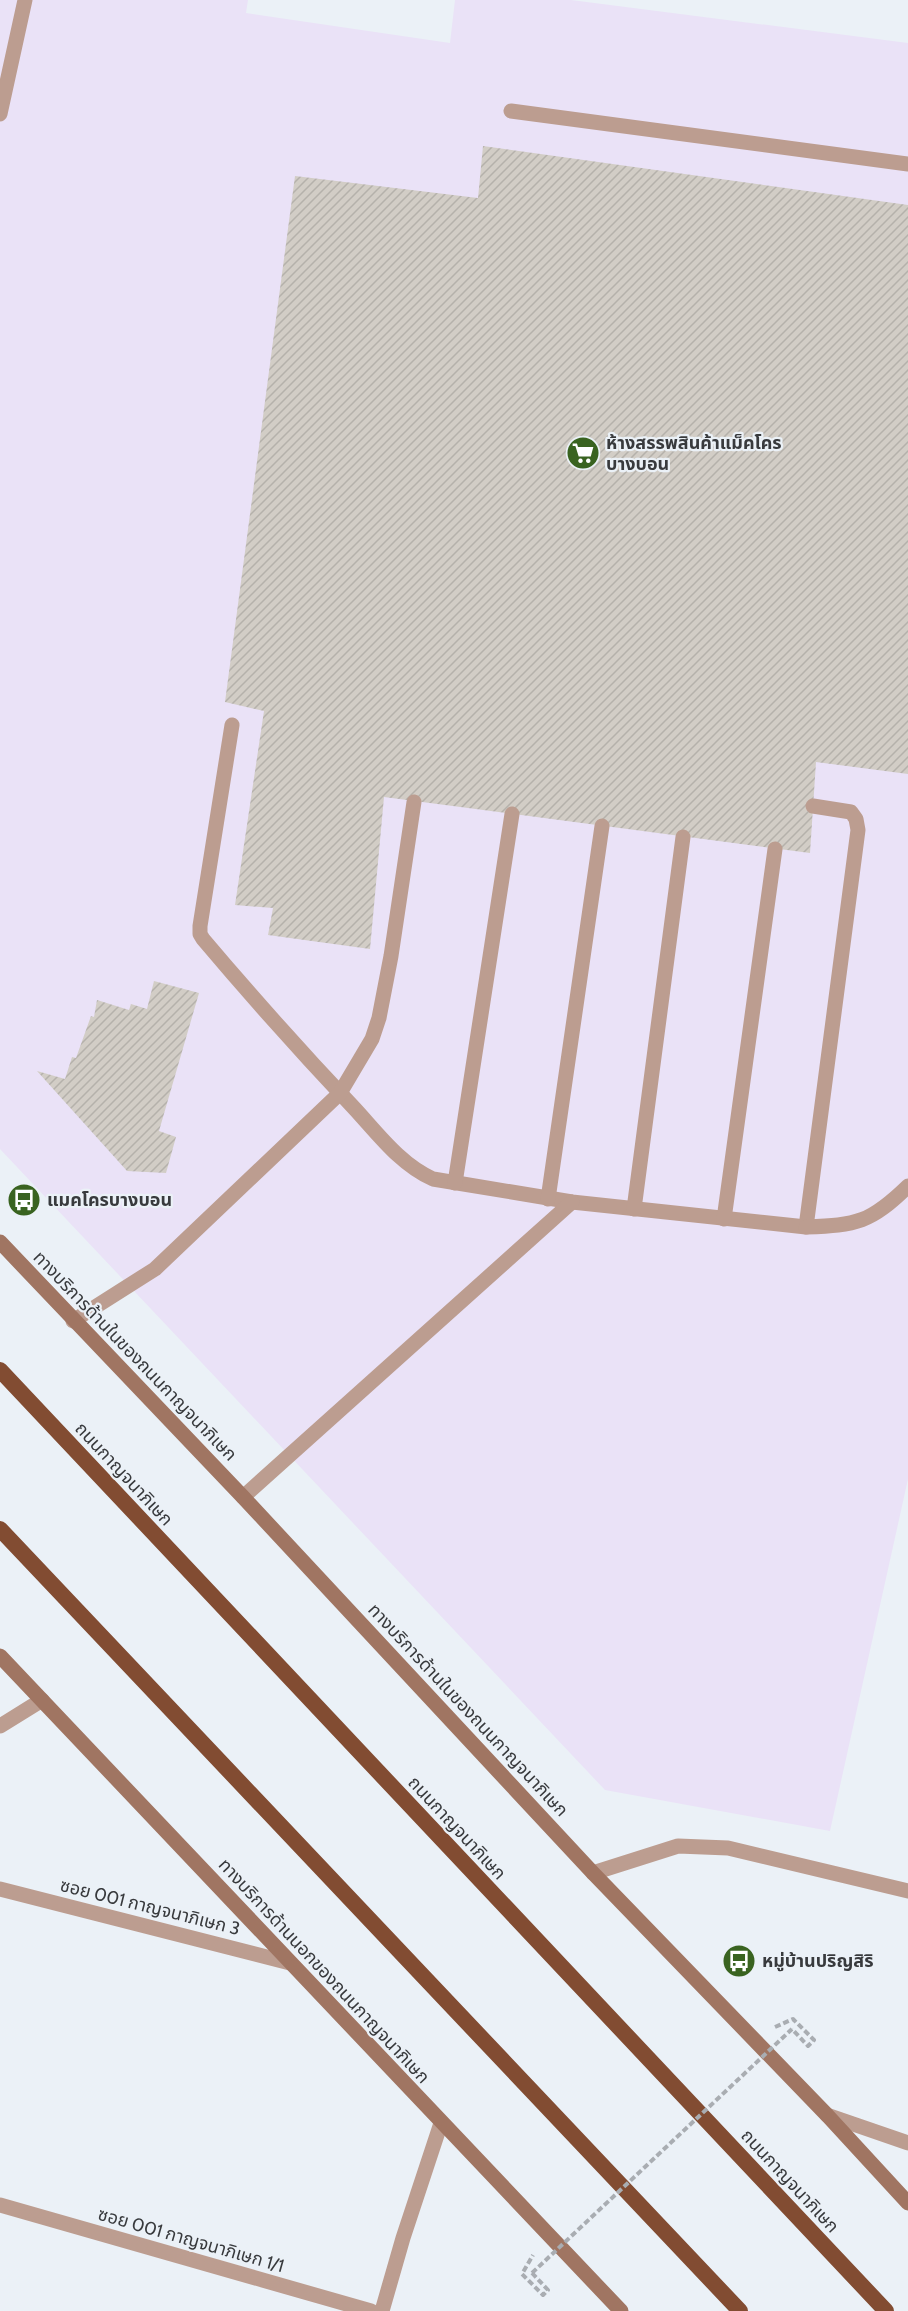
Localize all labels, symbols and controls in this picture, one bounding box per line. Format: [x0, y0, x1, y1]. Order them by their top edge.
place label: ห้างสรรพสินค้าแม็คโคร บางบอน [606, 432, 782, 475]
supermarket icon: ห้างสรรพสินค้าแม็คโคร บางบอน [565, 435, 601, 471]
bus stop icon: แมคโครบางบอน [6, 1182, 42, 1218]
place label: แมคโครบางบอน [47, 1189, 172, 1211]
street label: ทางบริการด้านในของถนนกาญจนาภิเษก [29, 1246, 241, 1466]
street label: ถนนกาญจนาภิเษก [70, 1418, 178, 1530]
street label: ทางบริการด้านในของถนนกาญจนาภิเษก [363, 1599, 573, 1821]
street label: ถนนกาญจนาภิเษก [403, 1772, 511, 1884]
street label: ทางบริการด้านนอกของถนนกาญจนาภิเษก [214, 1854, 434, 2088]
street label: ซอย 001 กาญจนาภิเษก 3 [58, 1874, 242, 1940]
bus stop icon: หมู่บ้านปริญสิริ [721, 1943, 757, 1979]
place label: หมู่บ้านปริญสิริ [762, 1950, 873, 1972]
street label: ถนนกาญจนาภิเษก [736, 2125, 844, 2237]
street label: ซอย 001 กาญจนาภิเษก 1/1 [95, 2203, 287, 2277]

